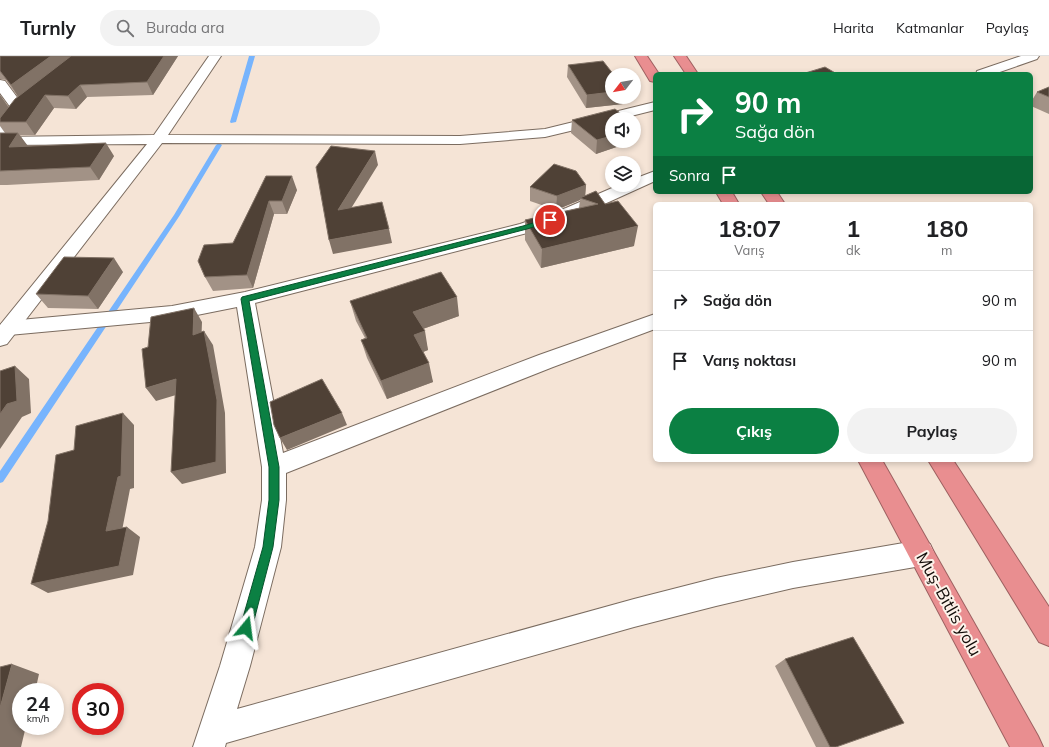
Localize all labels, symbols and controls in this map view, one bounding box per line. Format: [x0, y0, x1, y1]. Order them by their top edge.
search box [100, 10, 380, 46]
text: Turnly [20, 16, 76, 40]
icon: search [114, 17, 136, 39]
text: Burada ara [146, 18, 224, 37]
text: Harita [833, 19, 874, 37]
text: Katmanlar [896, 19, 964, 37]
text: Paylaş [986, 19, 1029, 37]
north arrow [605, 68, 641, 104]
map controls [605, 68, 641, 192]
text: 90 m [735, 85, 801, 120]
icon: right [669, 88, 721, 140]
button: sound [605, 112, 641, 148]
text: Sağa dön [735, 120, 815, 143]
button: layers [605, 156, 641, 192]
icon: arrive [718, 164, 740, 186]
text: Sonra [669, 166, 710, 185]
pin [533, 203, 567, 237]
icon: arrive [539, 209, 561, 231]
text: 18:07 [718, 213, 781, 243]
text: 1 [846, 213, 860, 243]
text: 180 [925, 213, 968, 243]
text: Varış [734, 242, 765, 258]
text: dk [846, 242, 860, 258]
text: m [941, 242, 952, 258]
icon: right [669, 290, 691, 312]
text: Sağa dön [703, 291, 772, 310]
text: 90 m [982, 291, 1017, 310]
icon: arrive [669, 350, 691, 372]
text: Varış noktası [703, 351, 796, 370]
text: 90 m [982, 351, 1017, 370]
button: Çıkış [669, 408, 839, 454]
button: Paylaş [847, 408, 1017, 454]
street label: Muş-Bitlis yolu [911, 548, 987, 660]
position arrow [225, 607, 267, 649]
speed limit sign: 30 [72, 683, 124, 735]
text: 24 [26, 691, 50, 716]
text: km/h [27, 712, 49, 725]

